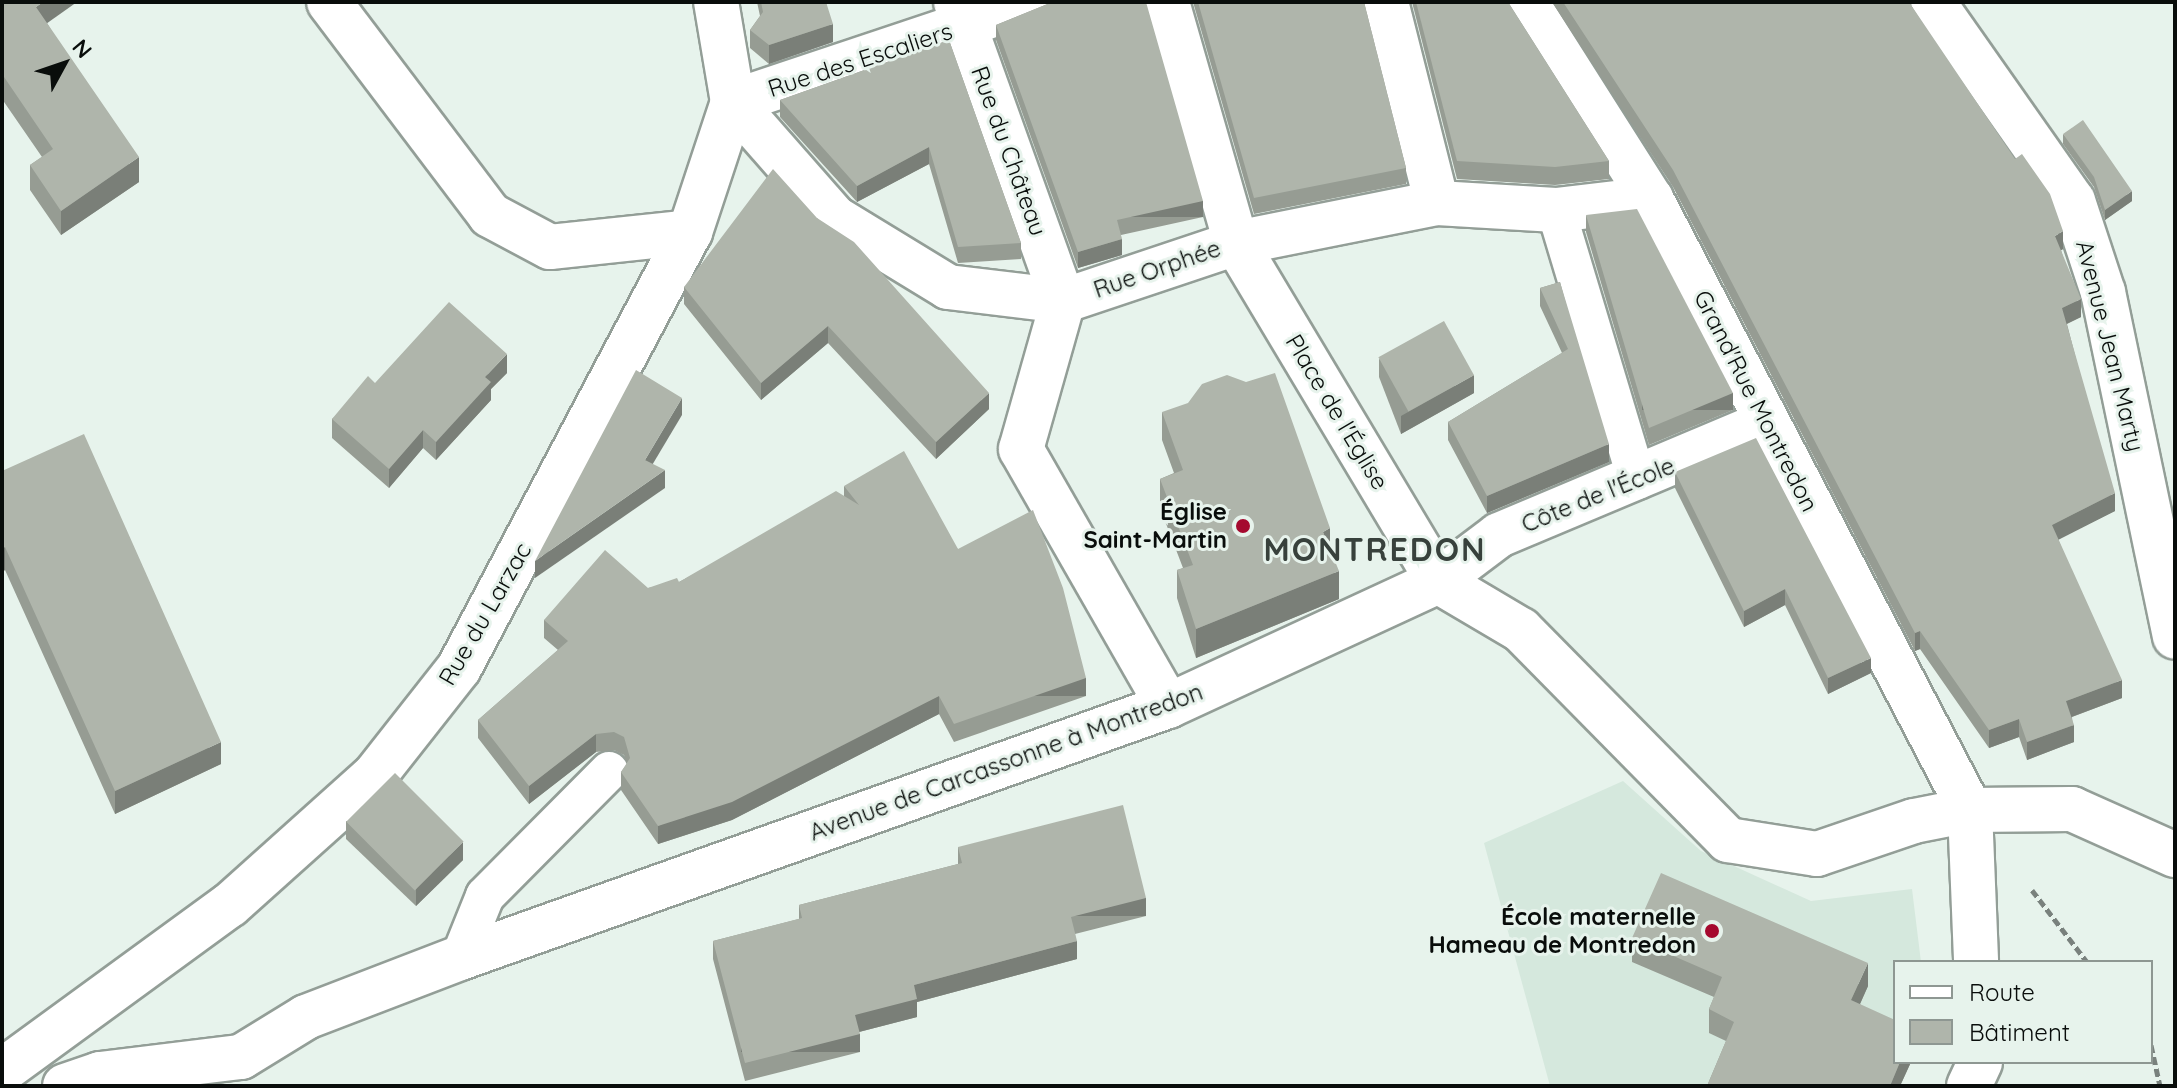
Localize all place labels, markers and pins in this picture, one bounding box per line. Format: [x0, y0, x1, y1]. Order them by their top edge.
place label: Église Saint-Martin [1083, 498, 1227, 554]
marker: Église Saint-Martin [1234, 517, 1252, 535]
place label: École maternelle Hameau de Montredon [1429, 903, 1696, 959]
marker: École maternelle Hameau de Montredon [1703, 922, 1721, 940]

